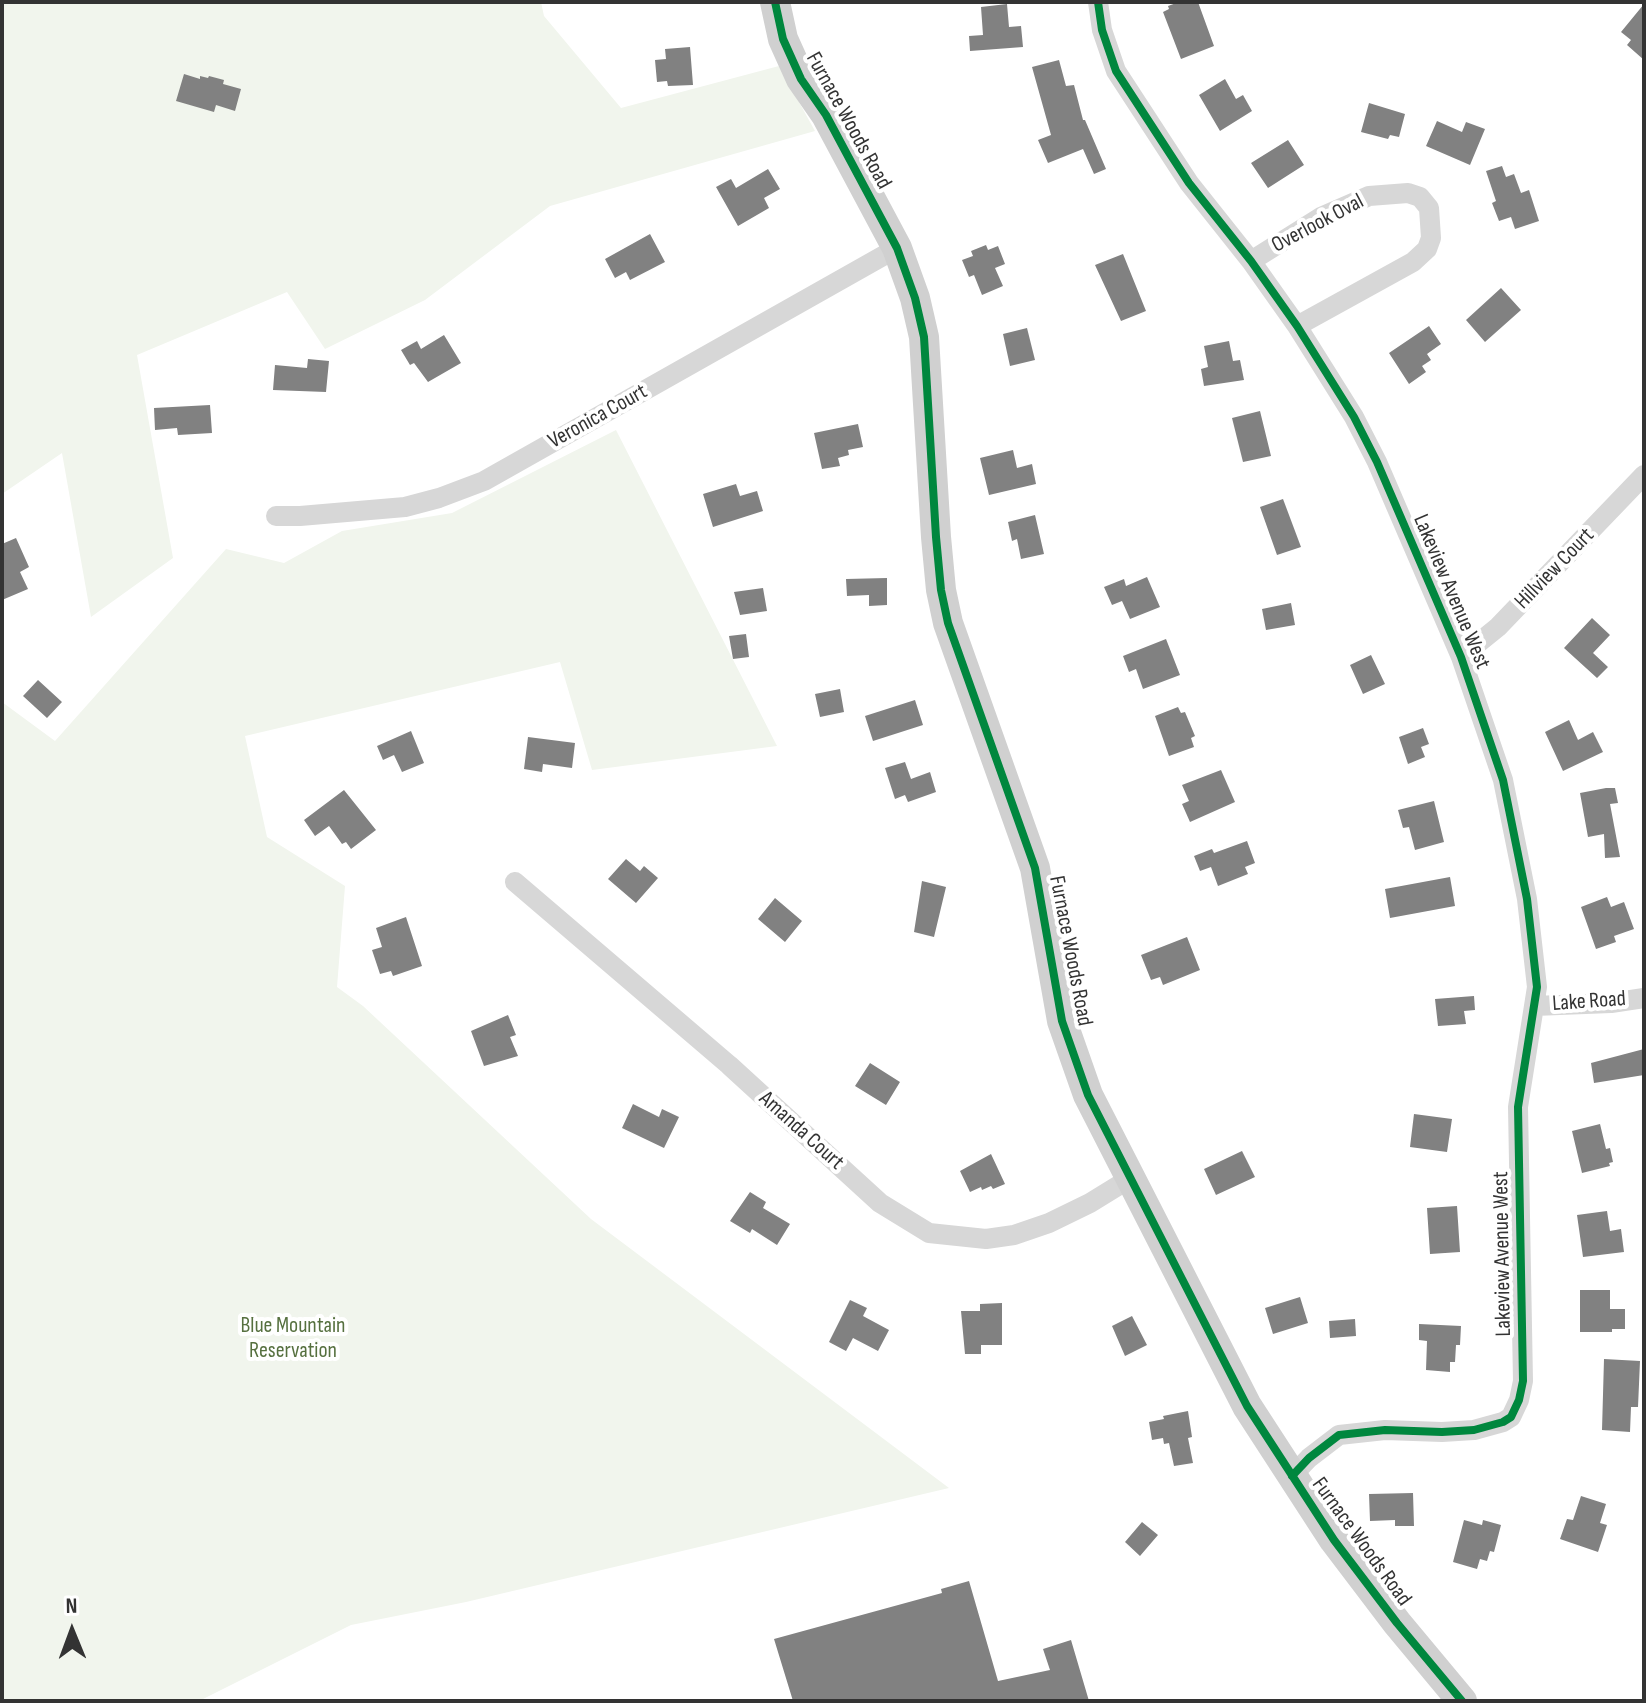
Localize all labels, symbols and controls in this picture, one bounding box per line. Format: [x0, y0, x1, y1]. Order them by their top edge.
street label: Furnace Woods Road [800, 48, 896, 194]
street label: Overlook Oval [1268, 189, 1368, 259]
street label: Veronica Court [544, 379, 652, 455]
street label: Lakeview Avenue West [1407, 511, 1495, 673]
street label: Hillview Court [1510, 523, 1600, 615]
street label: Furnace Woods Road [1043, 874, 1097, 1028]
street label: Lake Road [1551, 986, 1627, 1018]
street label: Amanda Court [753, 1086, 849, 1176]
street label: Lakeview Avenue West [1488, 1171, 1518, 1337]
park label: Blue Mountain Reservation [241, 1313, 345, 1364]
street label: Furnace Woods Road [1306, 1473, 1416, 1611]
north arrow [32, 1591, 112, 1671]
text: N [65, 1593, 78, 1620]

